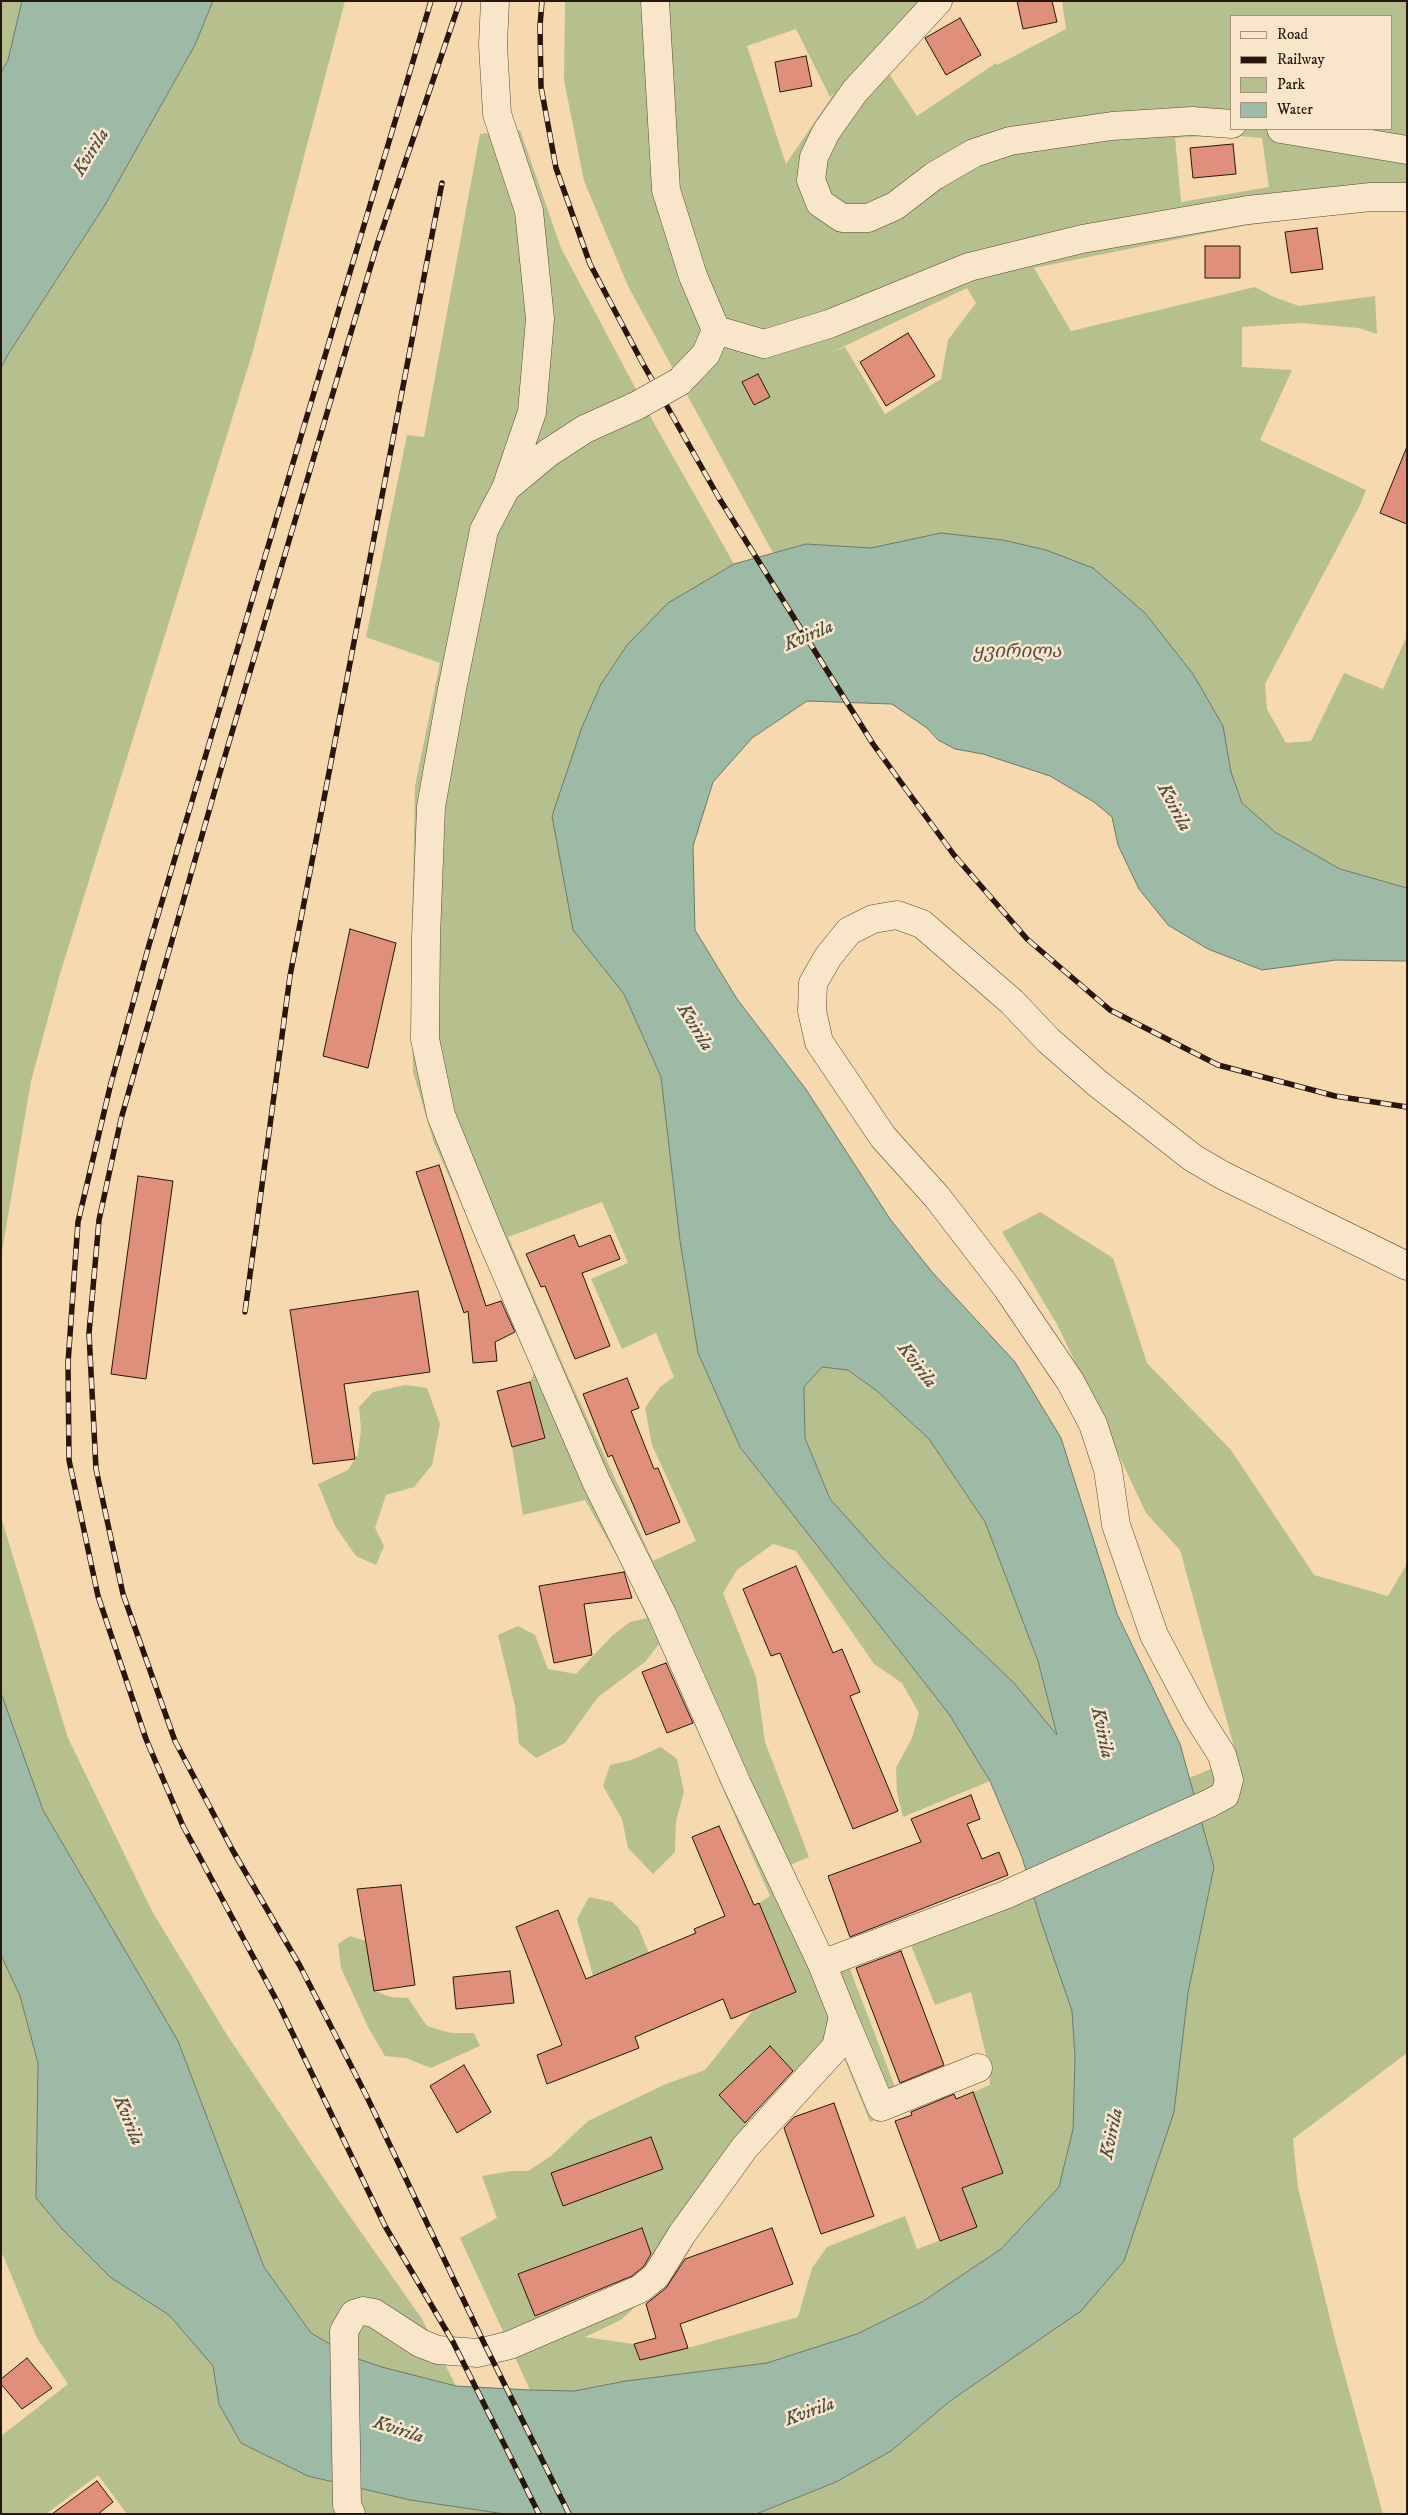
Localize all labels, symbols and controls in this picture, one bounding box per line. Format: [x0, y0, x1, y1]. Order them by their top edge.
legend [1230, 15, 1393, 130]
text: Road [1277, 25, 1308, 44]
text: Railway [1277, 50, 1325, 69]
text: Park [1277, 75, 1305, 94]
text: Water [1277, 100, 1313, 119]
water label: Kvirila [69, 125, 115, 181]
water label: Kvirila [781, 616, 837, 658]
water label: ყვირილა [972, 642, 1062, 664]
water label: Kvirila [1151, 780, 1195, 836]
water label: Kvirila [671, 1000, 717, 1056]
water label: Kvirila [891, 1339, 941, 1393]
water label: Kvirila [1084, 1705, 1118, 1761]
water label: Kvirila [107, 2093, 147, 2149]
water label: Kvirila [1096, 2106, 1130, 2162]
water label: Kvirila [782, 2393, 838, 2433]
water label: Kvirila [370, 2412, 426, 2450]

